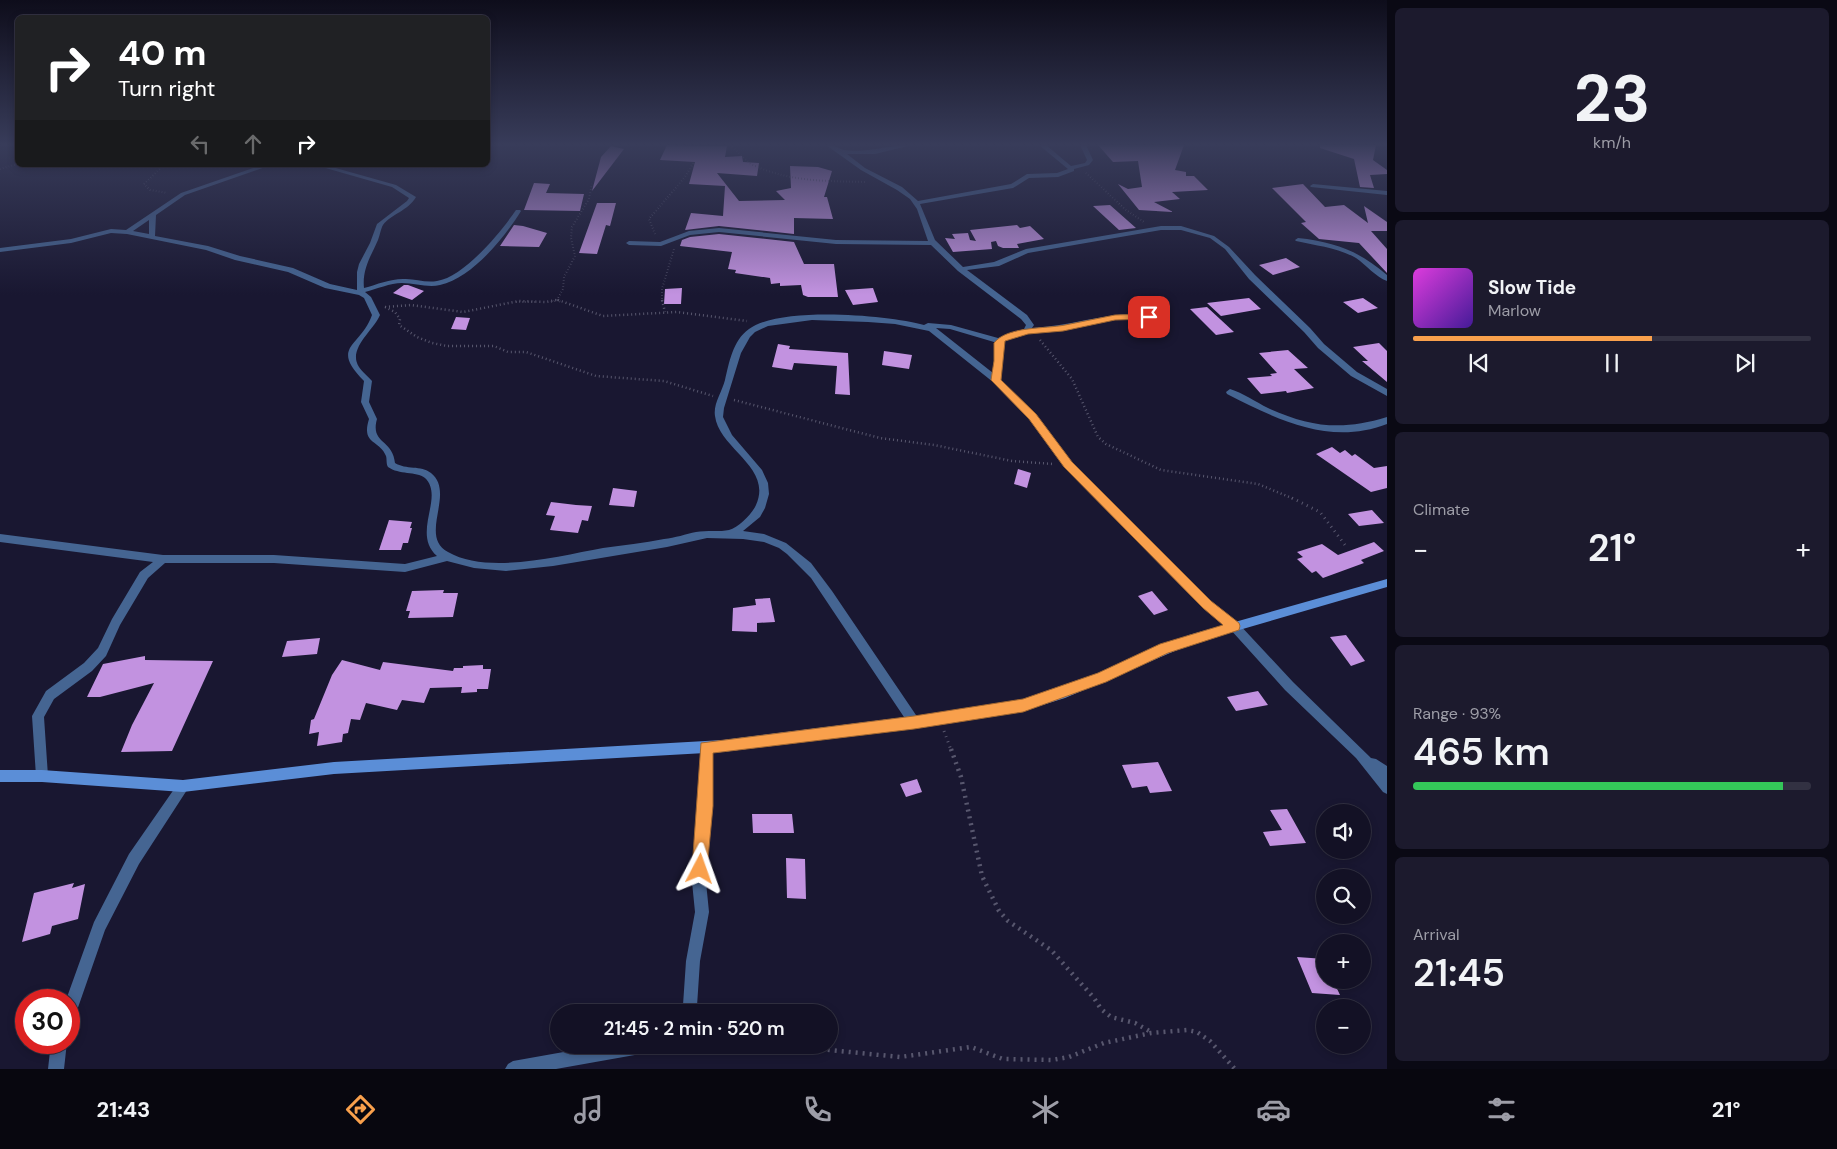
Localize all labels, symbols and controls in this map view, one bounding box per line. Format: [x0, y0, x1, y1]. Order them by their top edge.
text: 40 m [118, 30, 207, 76]
icon: right [35, 35, 100, 100]
text: 23 [1574, 57, 1650, 141]
text: Turn right [118, 74, 215, 103]
icon: left [186, 130, 214, 158]
icon: ahead [239, 130, 267, 158]
icon: right [292, 130, 320, 158]
text: km/h [1593, 132, 1631, 153]
text: Slow Tide [1488, 275, 1576, 300]
pin [1128, 296, 1170, 338]
text: Marlow [1488, 300, 1541, 321]
icon: arrive [1135, 303, 1163, 331]
icon: previous [1465, 349, 1493, 377]
icon: pause [1598, 349, 1626, 377]
icon: next [1731, 349, 1759, 377]
text: Climate [1413, 499, 1470, 520]
text: 21° [1588, 523, 1636, 573]
text: − [1413, 531, 1428, 568]
text: + [1796, 531, 1811, 568]
text: Range · 93% [1413, 703, 1501, 724]
text: 465 km [1413, 727, 1550, 777]
map controls [1316, 804, 1371, 1054]
button: sound [1316, 804, 1371, 859]
position arrow [673, 842, 725, 894]
button: search [1316, 869, 1371, 924]
text: Arrival [1413, 924, 1460, 945]
button: + [1316, 934, 1371, 989]
text: 21:45 [1413, 948, 1505, 998]
speed limit sign: 30 [15, 989, 80, 1054]
button: − [1316, 999, 1371, 1054]
text: 21:45 · 2 min · 520 m [603, 1016, 785, 1041]
icon: directions [343, 1092, 378, 1127]
icon: music [571, 1092, 606, 1127]
icon: phone [800, 1092, 835, 1127]
icon: climate [1028, 1092, 1063, 1127]
icon: car [1256, 1092, 1291, 1127]
icon: filters [1484, 1092, 1519, 1127]
text: 21:43 [97, 1095, 150, 1124]
text: 21° [1712, 1095, 1740, 1124]

